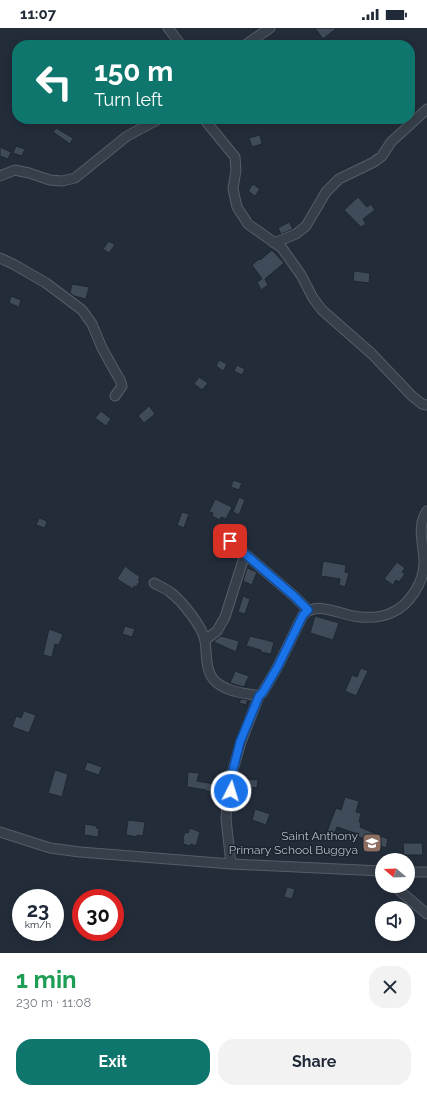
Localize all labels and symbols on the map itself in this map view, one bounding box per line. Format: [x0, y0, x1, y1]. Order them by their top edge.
pin [213, 524, 247, 558]
position arrow [210, 770, 252, 812]
place label: Saint Anthony Primary School Buggya [229, 829, 358, 857]
school or university icon: Saint Anthony Primary School Buggya [361, 832, 383, 854]
north arrow [375, 853, 415, 893]
speed limit sign: 30 [72, 889, 124, 941]

